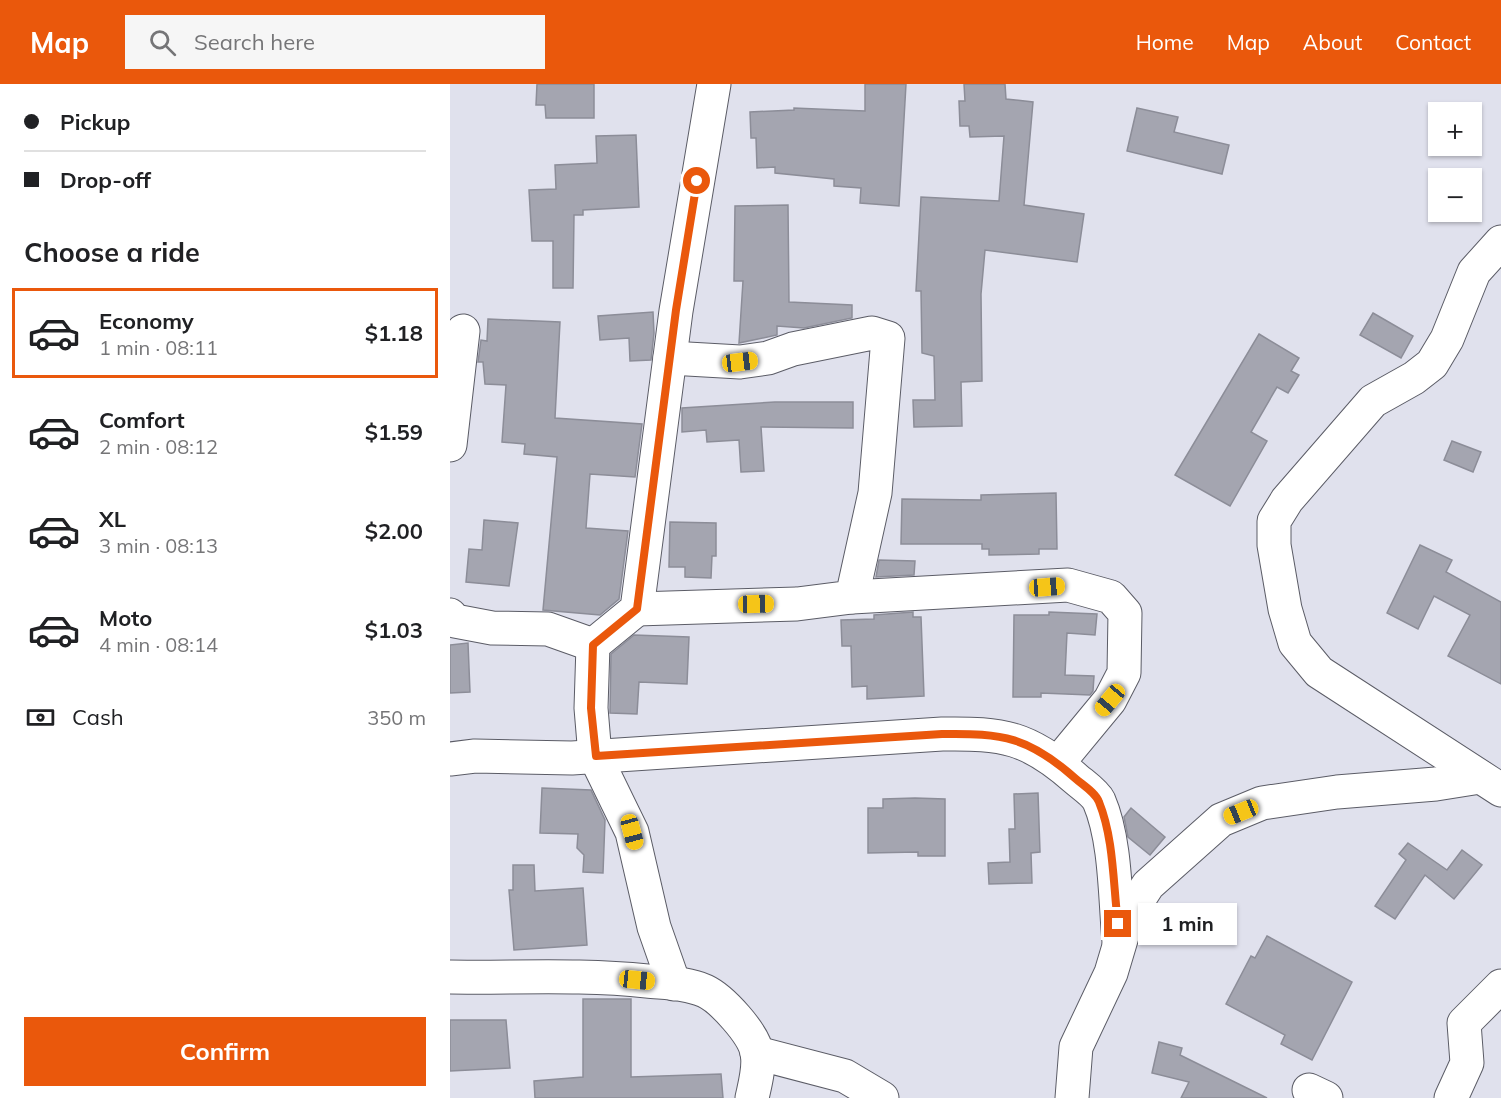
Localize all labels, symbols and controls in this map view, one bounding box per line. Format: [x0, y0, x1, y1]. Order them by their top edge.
search box [125, 15, 545, 69]
text: Map [30, 25, 89, 60]
icon: search [146, 26, 179, 59]
text: Search here [194, 28, 315, 56]
text: Home [1136, 29, 1194, 55]
text: Map [1227, 29, 1270, 55]
text: About [1303, 29, 1362, 55]
text: Contact [1395, 29, 1471, 55]
map controls [1428, 102, 1482, 222]
button: + [1428, 102, 1482, 156]
text: Pickup [60, 108, 130, 136]
text: Drop-off [60, 166, 151, 194]
route start [683, 167, 710, 194]
button: − [1428, 168, 1482, 222]
text: Choose a ride [24, 235, 200, 269]
icon: car [27, 306, 81, 360]
text: Economy [99, 307, 194, 335]
text: $1.18 [365, 319, 423, 347]
text: 1 min · 08:11 [99, 335, 218, 360]
car [721, 351, 759, 373]
icon: car [27, 405, 81, 459]
text: Comfort [99, 406, 185, 434]
text: $1.59 [365, 418, 423, 446]
text: 2 min · 08:12 [99, 434, 218, 459]
icon: car [27, 504, 81, 558]
text: XL [99, 505, 126, 533]
text: $2.00 [365, 517, 423, 545]
text: 3 min · 08:13 [99, 533, 218, 558]
car [1028, 577, 1066, 597]
car [738, 595, 774, 613]
icon: car [27, 603, 81, 657]
text: Moto [99, 604, 152, 632]
text: $1.03 [365, 616, 423, 644]
text: 4 min · 08:14 [99, 632, 218, 657]
car [1092, 680, 1128, 720]
icon: cash [24, 701, 57, 734]
text: Cash [72, 703, 124, 731]
text: 350 m [367, 705, 426, 730]
car [1221, 797, 1261, 827]
car [619, 812, 645, 852]
callout: 1 min [1139, 903, 1238, 945]
route end [1104, 910, 1131, 937]
text: 1 min [1161, 911, 1214, 936]
car [618, 969, 656, 991]
button: Confirm [24, 1017, 426, 1086]

